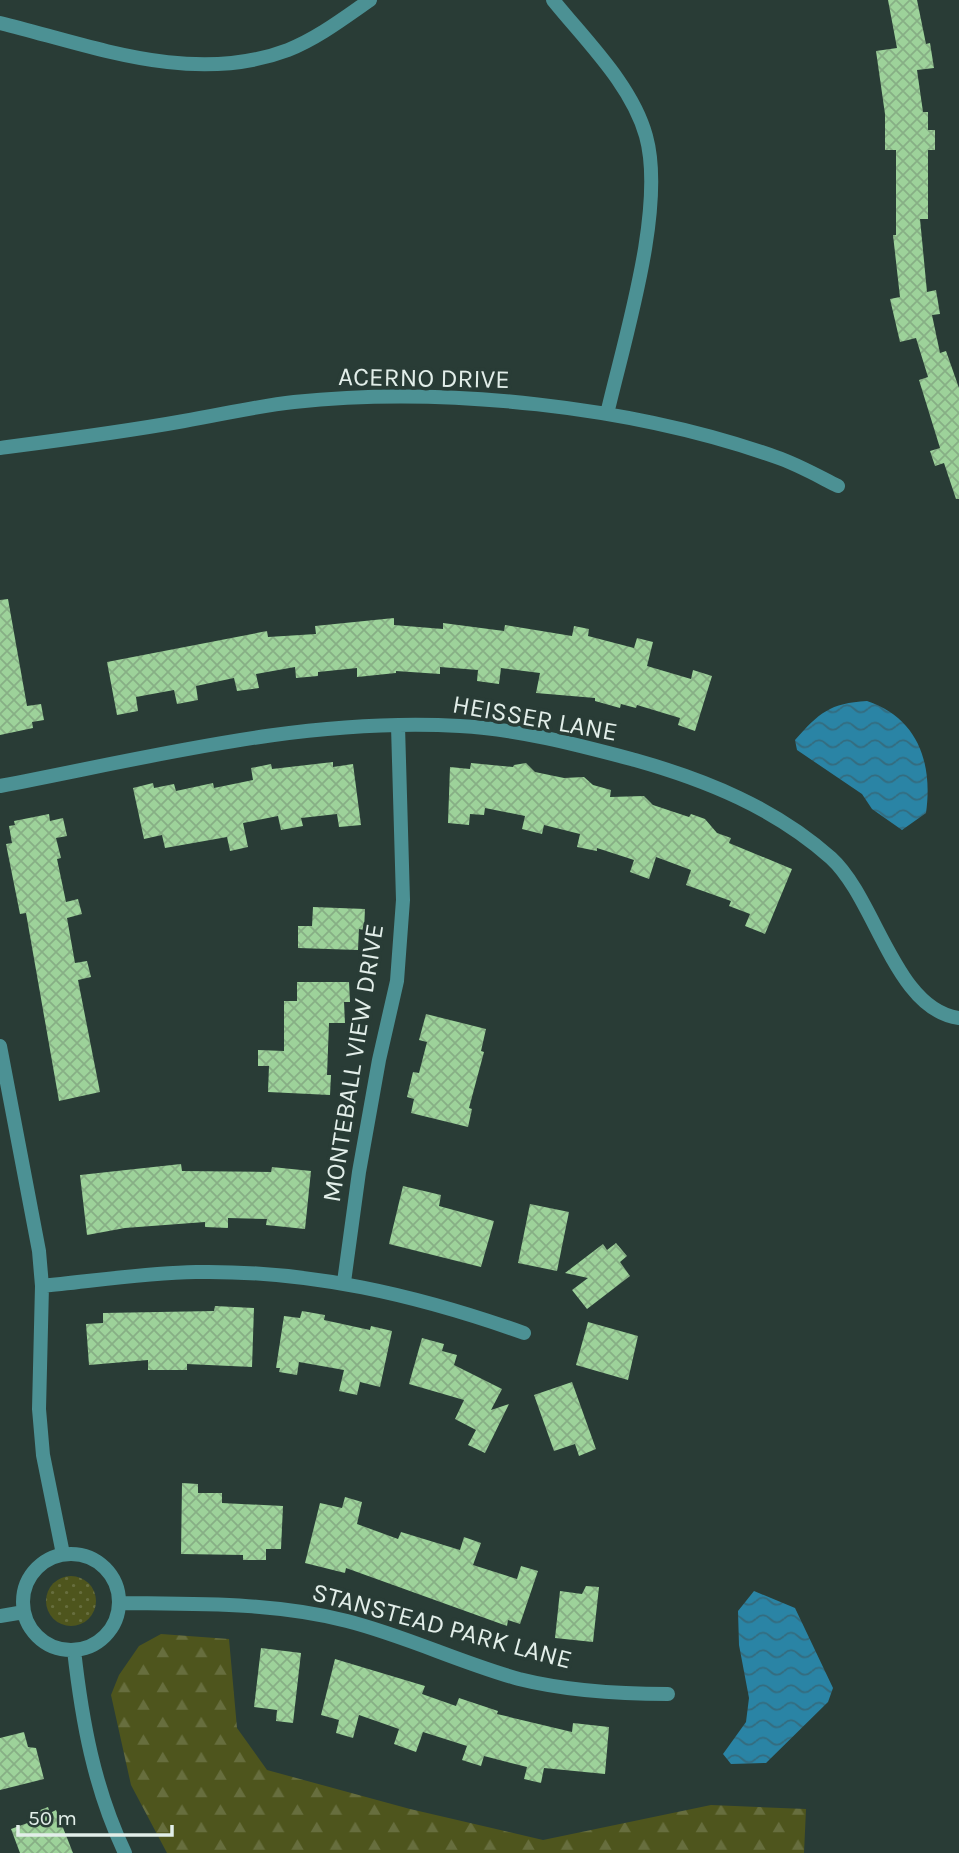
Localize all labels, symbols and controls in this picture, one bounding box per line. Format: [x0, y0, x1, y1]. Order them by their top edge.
street label: ACERNO DRIVE [338, 361, 510, 395]
street label: HEISSER LANE [450, 688, 620, 748]
street label: MONTEBALL VIEW DRIVE [316, 922, 390, 1204]
street label: STANSTEAD PARK LANE [309, 1576, 575, 1676]
scale bar [18, 1794, 172, 1838]
text: 50 m [28, 1806, 77, 1830]

